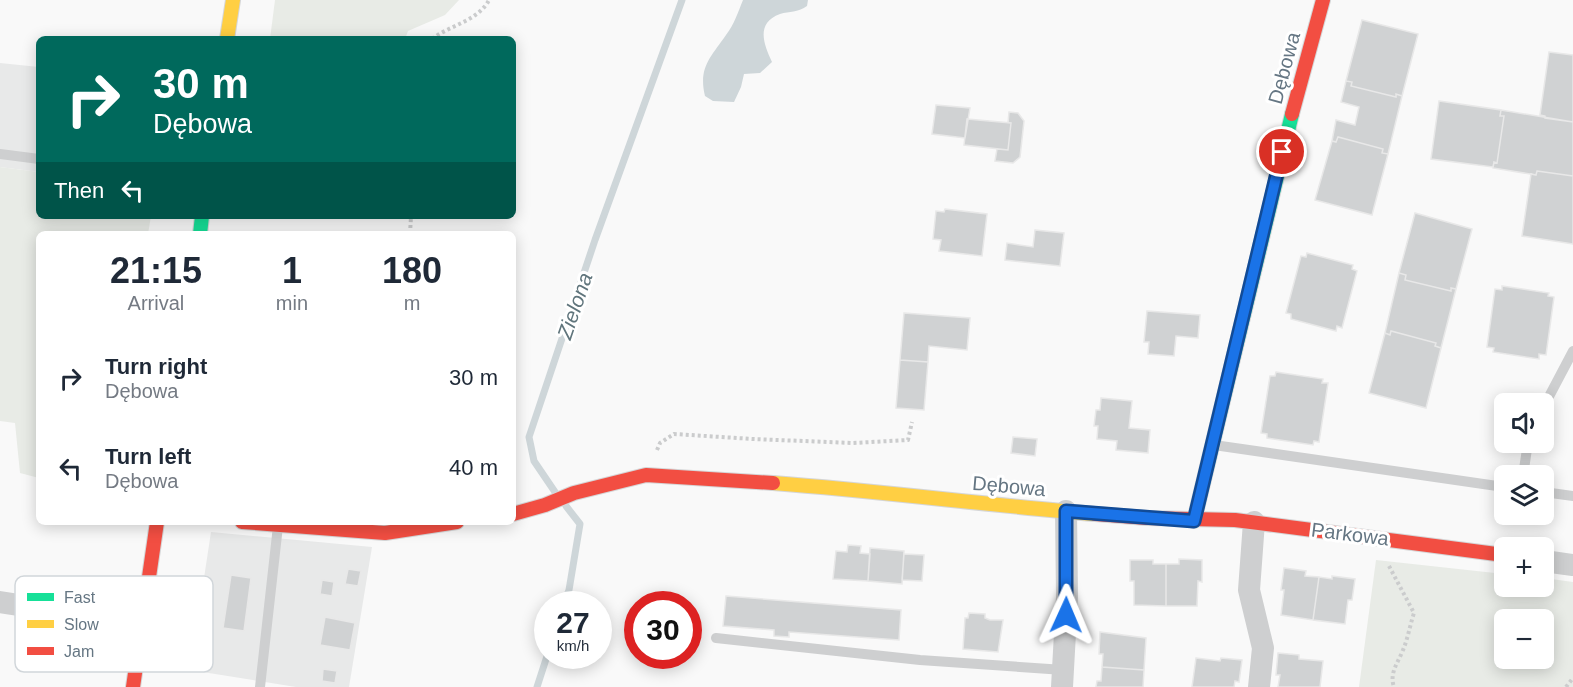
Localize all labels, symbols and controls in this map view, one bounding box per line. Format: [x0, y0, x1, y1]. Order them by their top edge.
street label: Dębowa [1264, 29, 1304, 106]
icon: right [54, 60, 132, 138]
text: 30 m [153, 60, 249, 107]
text: Dębowa [153, 109, 252, 139]
pin [1256, 126, 1307, 177]
icon: arrive [1265, 135, 1298, 168]
icon: left [116, 174, 149, 207]
text: Then [54, 178, 104, 203]
text: 21:15 [110, 250, 202, 291]
text: 1 [282, 250, 302, 291]
text: 180 [382, 250, 442, 291]
water label: Zielona [552, 270, 597, 343]
text: Arrival [128, 292, 184, 314]
text: min [276, 292, 308, 314]
text: m [404, 292, 420, 314]
text: Turn right [105, 354, 207, 379]
icon: right [54, 362, 87, 395]
text: 30 m [449, 365, 498, 390]
text: Dębowa [105, 380, 178, 402]
map controls [1494, 393, 1554, 669]
button: sound [1494, 393, 1554, 453]
text: Turn left [105, 444, 191, 469]
icon: left [54, 452, 87, 485]
text: 40 m [449, 455, 498, 480]
button: layers [1494, 465, 1554, 525]
text: Dębowa [105, 470, 178, 492]
street label: Dębowa [971, 472, 1047, 500]
street label: Parkowa [1310, 518, 1391, 550]
button: + [1494, 537, 1554, 597]
legend [15, 576, 213, 672]
position arrow [1034, 583, 1098, 647]
text: Fast [64, 589, 96, 606]
speed limit sign: 30 [624, 591, 702, 669]
text: 27 [556, 606, 590, 639]
button: − [1494, 609, 1554, 669]
text: Slow [64, 616, 99, 633]
text: km/h [557, 637, 589, 654]
text: Jam [64, 643, 94, 660]

